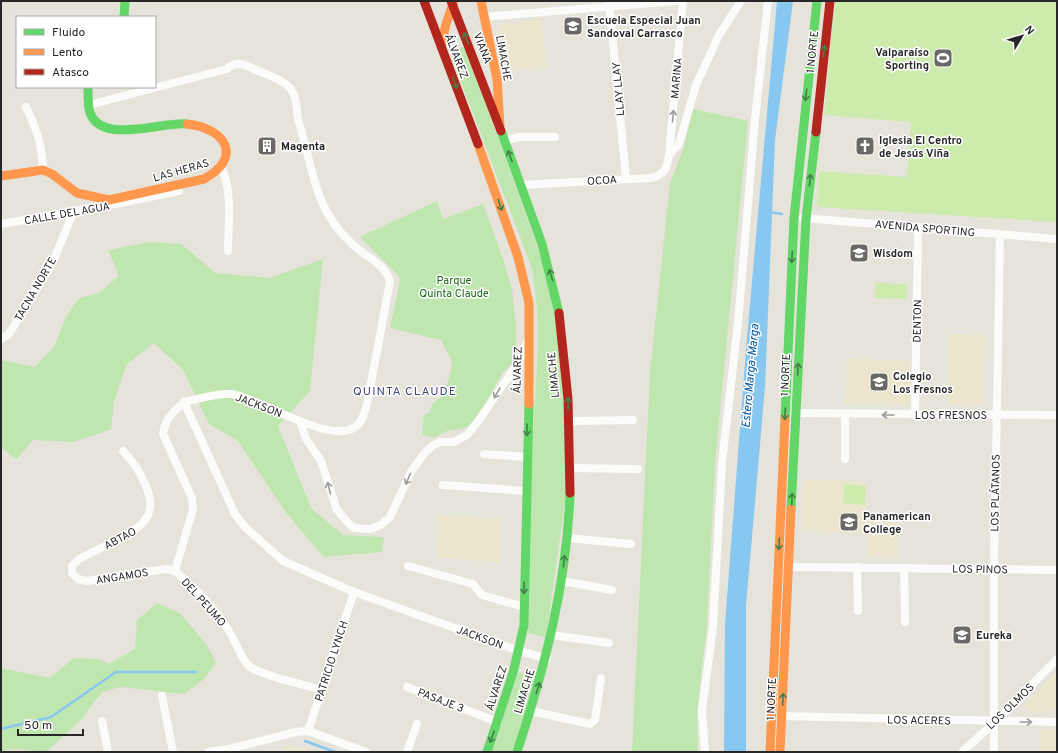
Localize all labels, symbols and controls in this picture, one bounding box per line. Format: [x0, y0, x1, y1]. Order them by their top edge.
place label: Escuela Especial Juan Sandoval Carrasco [587, 14, 701, 41]
school or university icon: Escuela Especial Juan Sandoval Carrasco [562, 15, 584, 37]
legend [16, 16, 156, 88]
north arrow [1002, 16, 1042, 56]
text: N [1021, 23, 1037, 38]
text: Fluido [52, 25, 85, 41]
street label: 1 NORTE [804, 30, 822, 74]
street label: VIANA [470, 31, 494, 66]
street label: ÁLVAREZ [441, 32, 472, 81]
one-way arrow [461, 33, 469, 45]
street label: LIMACHE [492, 34, 514, 82]
text: Lento [52, 45, 83, 61]
one-way arrow [821, 45, 828, 58]
place label: Valparaíso Sporting [875, 46, 929, 73]
sports icon: Valparaíso Sporting [932, 47, 954, 69]
street label: MARINA [668, 57, 686, 99]
street label: LLAY LLAY [610, 61, 628, 117]
text: Atasco [52, 65, 89, 81]
one-way arrow [451, 77, 459, 89]
one-way arrow [802, 88, 810, 101]
one-way arrow [669, 110, 676, 123]
place label: Iglesia El Centro de Jesús Viña [879, 134, 962, 161]
building icon: Magenta [256, 135, 278, 157]
church icon: Iglesia El Centro de Jesús Viña [854, 135, 876, 157]
place label: Magenta [281, 140, 325, 154]
one-way arrow [506, 150, 514, 162]
street label: LAS HERAS [152, 156, 211, 186]
street label: OCOA [587, 173, 618, 189]
one-way arrow [807, 174, 814, 187]
one-way arrow [497, 199, 504, 212]
street label: CALLE DEL AGUA [23, 200, 111, 228]
street label: AVENIDA SPORTING [874, 218, 976, 240]
school or university icon: Wisdom [848, 242, 870, 264]
place label: Wisdom [873, 247, 913, 261]
one-way arrow [788, 250, 796, 263]
street label: TACNA NORTE [12, 255, 60, 324]
one-way arrow [547, 269, 554, 282]
park label: Parque Quinta Claude [419, 274, 489, 301]
street label: DENTON [911, 299, 925, 343]
water label: Estero Marga-Marga [738, 323, 764, 429]
street label: ÁLVAREZ [509, 346, 526, 394]
street label: LIMACHE [545, 351, 563, 398]
street label: 1 NORTE [778, 353, 794, 397]
one-way arrow [794, 363, 801, 376]
place label: Colegio Los Fresnos [893, 370, 953, 397]
school or university icon: Colegio Los Fresnos [868, 371, 890, 393]
district label: QUINTA CLAUDE [353, 384, 457, 400]
one-way arrow [492, 387, 500, 399]
street label: JACKSON [233, 391, 284, 421]
one-way arrow [564, 397, 571, 410]
one-way arrow [781, 407, 789, 420]
street label: LOS FRESNOS [915, 409, 987, 423]
one-way arrow [882, 411, 895, 419]
one-way arrow [523, 423, 531, 436]
street label: LOS PLÁTANOS [987, 454, 1004, 532]
one-way arrow [404, 473, 411, 485]
one-way arrow [325, 482, 333, 495]
one-way arrow [788, 493, 796, 506]
place label: Panamerican College [863, 510, 931, 537]
school or university icon: Panamerican College [838, 511, 860, 533]
street label: ABTAO [102, 525, 139, 553]
one-way arrow [775, 537, 783, 550]
one-way arrow [561, 555, 568, 568]
street label: LOS PINOS [952, 563, 1008, 577]
street label: ANGAMOS [95, 566, 149, 588]
street label: DEL PEUMO [178, 576, 229, 630]
one-way arrow [521, 581, 528, 594]
street label: PATRICIO LYNCH [312, 619, 352, 703]
street label: JACKSON [454, 623, 505, 653]
school or university icon: Eureka [951, 624, 973, 646]
place label: Eureka [976, 629, 1012, 643]
street label: ÁLVAREZ [482, 664, 511, 713]
street label: LIMACHE [512, 667, 538, 715]
street label: 1 NORTE [764, 677, 780, 721]
street label: LOS OLMOS [984, 681, 1037, 733]
one-way arrow [535, 682, 542, 695]
street label: PASAJE 3 [415, 686, 466, 716]
one-way arrow [779, 693, 786, 706]
scale bar [18, 711, 83, 737]
street label: LOS ACERES [887, 713, 951, 729]
text: 50 m [24, 718, 52, 734]
one-way arrow [1019, 718, 1032, 726]
one-way arrow [488, 730, 496, 742]

